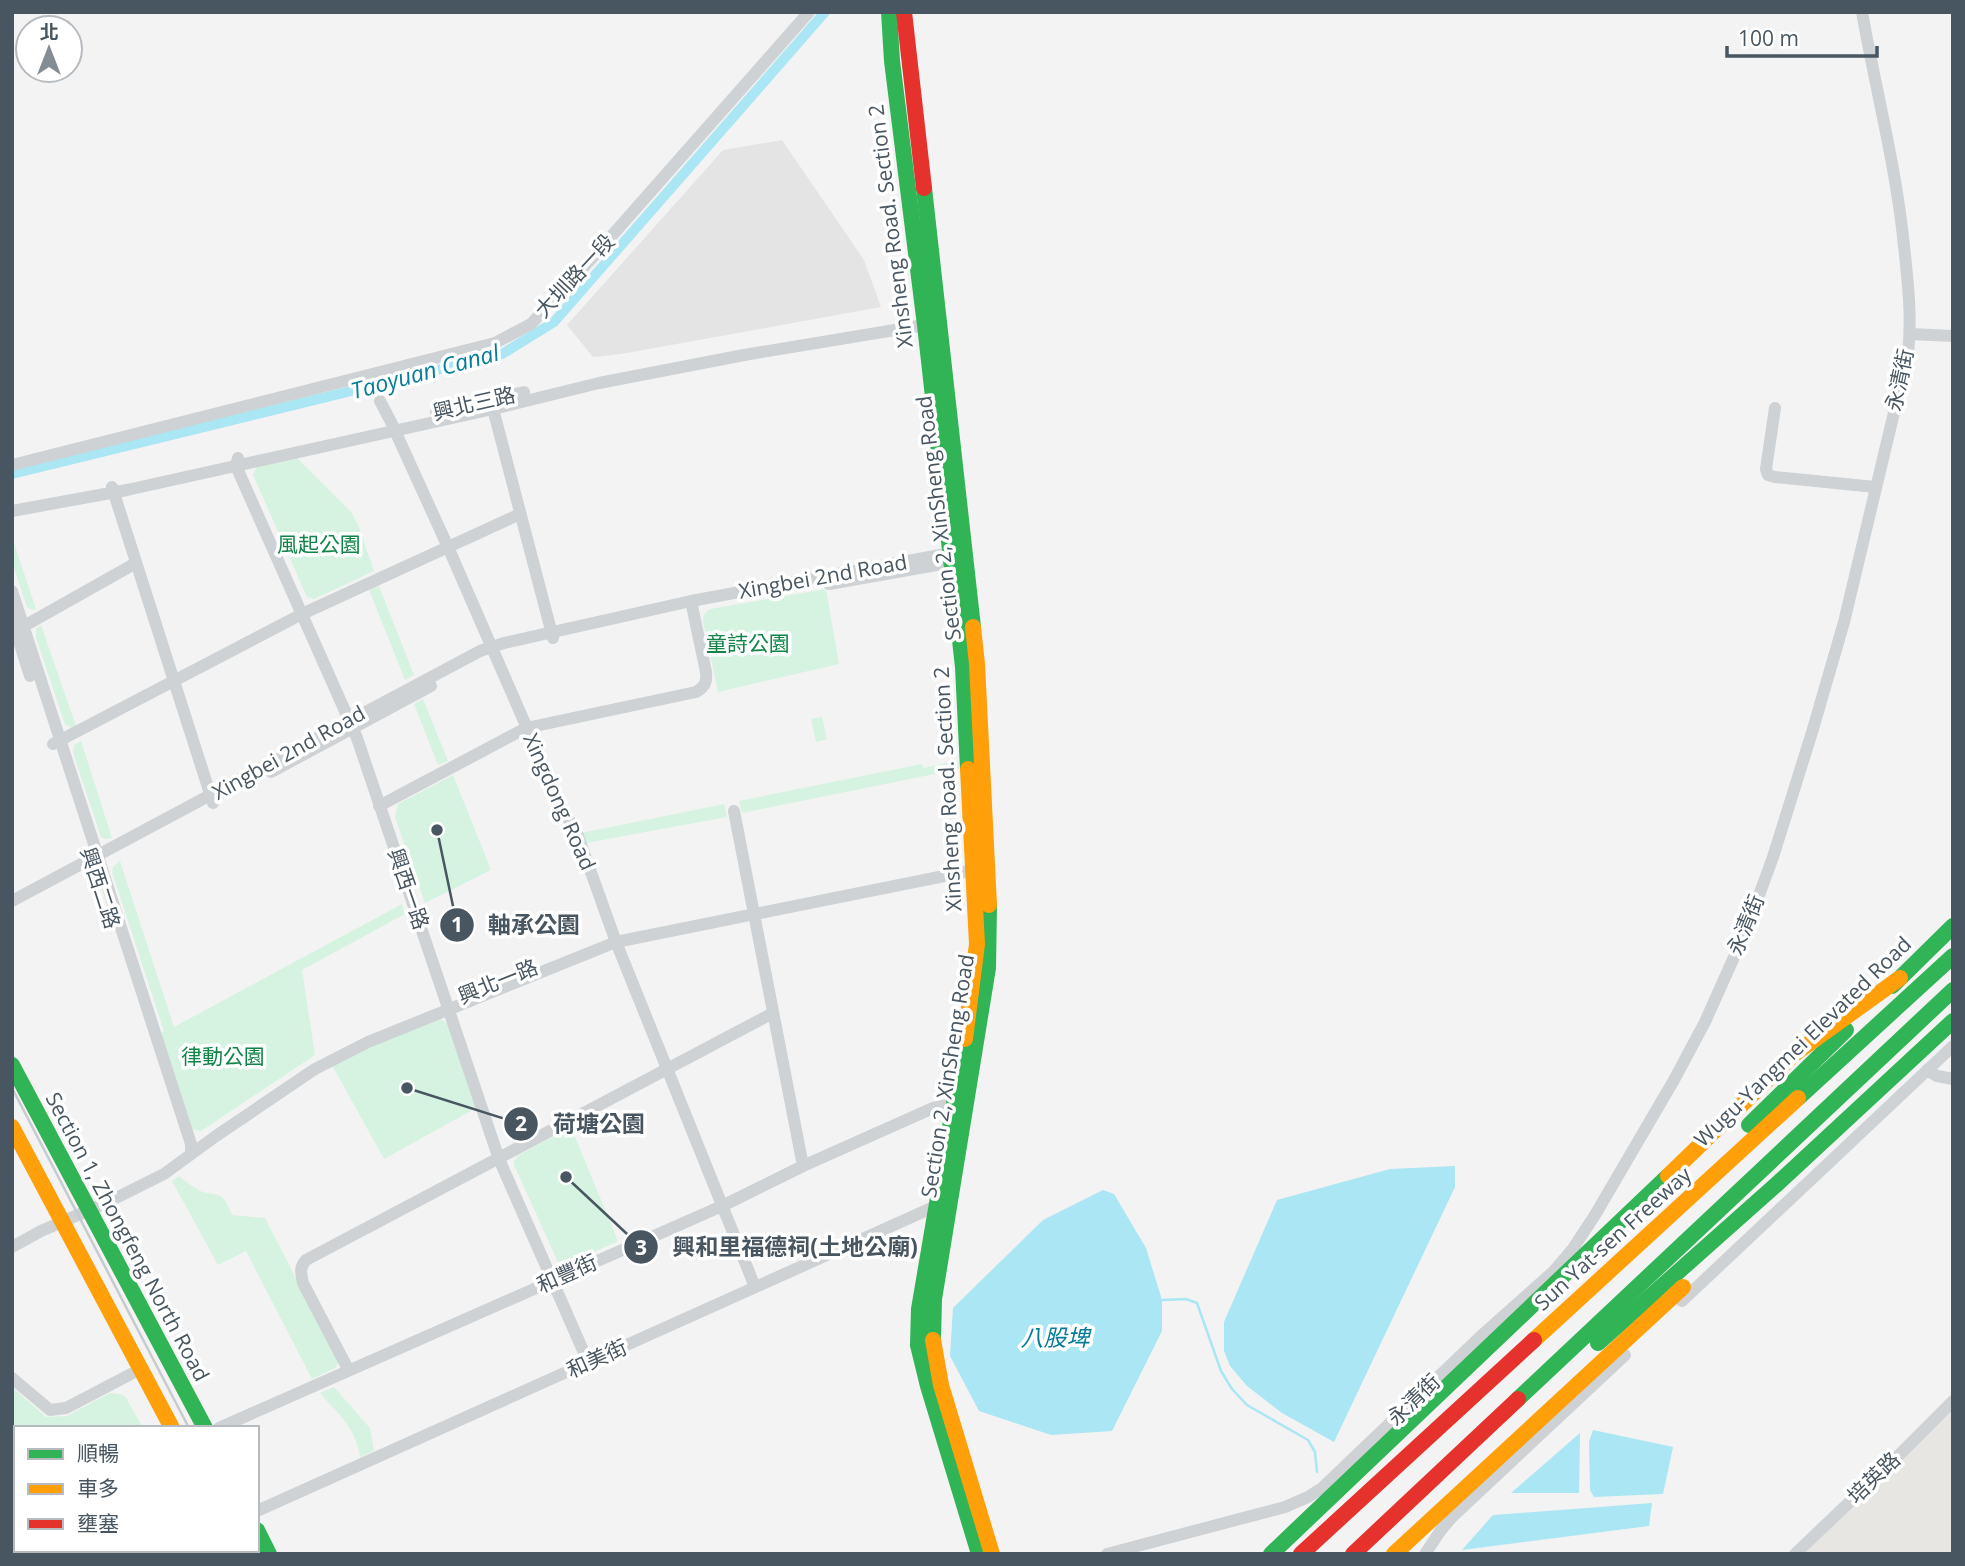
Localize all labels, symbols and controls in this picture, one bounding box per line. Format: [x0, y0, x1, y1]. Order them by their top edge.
north arrow [14, 14, 84, 84]
scale bar [1727, 14, 1878, 58]
text: 北 [39, 19, 59, 45]
text: 100 m [1738, 24, 1799, 52]
street label: Xinsheng Road. Section 2 [861, 103, 919, 349]
street label: 大圳路一段 [528, 227, 620, 323]
water label: Taoyuan Canal [347, 336, 503, 406]
street label: 永清街 [1879, 346, 1919, 414]
street label: 興北三路 [430, 380, 518, 426]
street label: Section 2, XinSheng Road [909, 394, 967, 642]
park label: 風起公園 [277, 530, 361, 558]
street label: Xingbei 2nd Road [736, 547, 909, 605]
park label: 童詩公園 [706, 629, 790, 657]
street label: Xinsheng Road. Section 2 [927, 666, 967, 912]
street label: Xingbei 2nd Road [207, 699, 370, 806]
street label: Xingdong Road [517, 729, 603, 874]
street label: 興西二路 [75, 843, 127, 932]
street label: 興西一路 [382, 844, 436, 933]
street label: 永清街 [1720, 890, 1770, 959]
callout: 軸承公園 [439, 903, 594, 947]
text: 軸承公園 [488, 908, 580, 940]
text: 1 [451, 910, 463, 938]
street label: Wugu-Yangmei Elevated Road [1688, 930, 1917, 1153]
street label: 興北一路 [453, 952, 542, 1010]
street label: Section 2, XinSheng Road [914, 952, 980, 1200]
park label: 律動公園 [181, 1042, 265, 1070]
street label: Section 1, Zhongfeng North Road [40, 1087, 216, 1386]
callout: 荷塘公園 [504, 1102, 659, 1146]
text: 荷塘公園 [553, 1107, 645, 1139]
text: 2 [515, 1109, 527, 1137]
street label: Sun Yat-sen Freeway [1528, 1160, 1697, 1316]
callout: 興和里福德祠(土地公廟) [623, 1225, 932, 1269]
text: 興和里福德祠(土地公廟) [672, 1230, 918, 1262]
text: 3 [635, 1233, 647, 1261]
street label: 和豐街 [532, 1247, 601, 1299]
water label: 八股埤 [1021, 1321, 1093, 1353]
street label: 和美街 [562, 1332, 631, 1384]
street label: 永清街 [1381, 1367, 1446, 1431]
legend [14, 1426, 259, 1552]
text: 順暢 [77, 1439, 119, 1467]
street label: 培英路 [1841, 1445, 1906, 1509]
text: 車多 [77, 1474, 119, 1502]
text: 壅塞 [77, 1509, 119, 1537]

